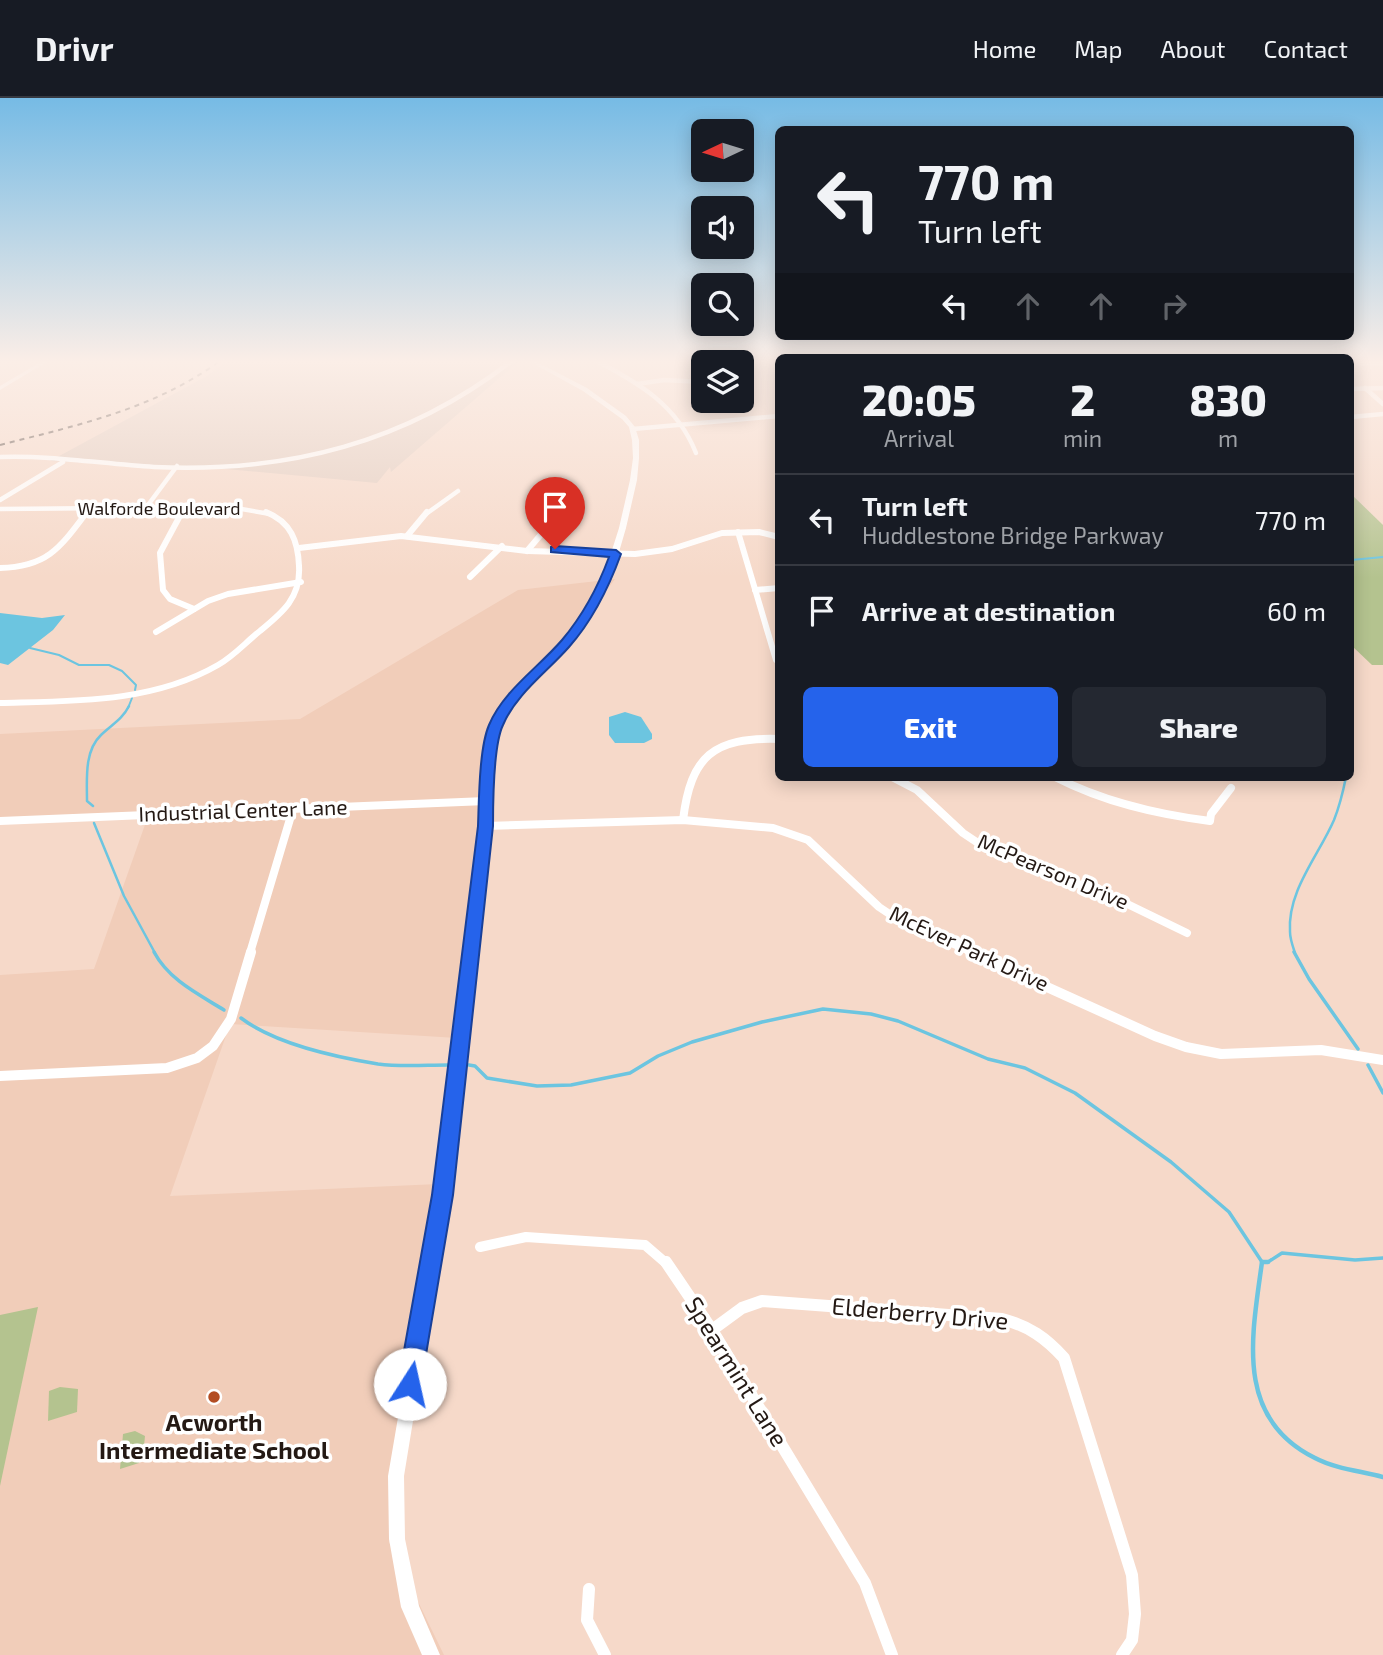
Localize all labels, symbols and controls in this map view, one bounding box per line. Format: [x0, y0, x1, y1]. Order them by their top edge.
text: Drivr [35, 28, 114, 68]
text: Home [973, 34, 1036, 63]
text: Map [1074, 34, 1122, 63]
text: About [1160, 34, 1226, 63]
text: Contact [1264, 34, 1348, 63]
north arrow [691, 119, 754, 182]
map controls [691, 119, 754, 413]
text: 770 m [918, 151, 1054, 210]
icon: left [803, 154, 894, 245]
button: sound [691, 196, 754, 259]
text: Turn left [918, 211, 1042, 249]
button: search [691, 273, 754, 336]
icon: left [936, 287, 974, 325]
icon: ahead [1009, 287, 1047, 325]
icon: ahead [1082, 287, 1120, 325]
icon: right [1155, 287, 1193, 325]
button: layers [691, 350, 754, 413]
text: 20:05 [862, 374, 976, 424]
text: 2 [1070, 374, 1095, 424]
text: 830 [1189, 374, 1267, 424]
text: Arrival [884, 424, 954, 452]
text: min [1063, 424, 1102, 452]
text: m [1218, 424, 1238, 452]
pin [525, 477, 585, 549]
icon: arrive [536, 488, 574, 526]
text: Turn left [862, 490, 968, 521]
street label: Walforde Boulevard [77, 497, 241, 519]
icon: left [803, 501, 841, 539]
text: 770 m [1255, 504, 1326, 535]
text: Huddlestone Bridge Parkway [862, 521, 1164, 549]
icon: arrive [803, 592, 841, 630]
text: Arrive at destination [862, 595, 1115, 626]
text: 60 m [1267, 595, 1326, 626]
button: Exit [803, 687, 1058, 767]
button: Share [1072, 687, 1326, 767]
street label: Industrial Center Lane [138, 793, 348, 826]
street label: McPearson Drive [974, 828, 1133, 914]
street label: McEver Park Drive [886, 900, 1053, 995]
street label: Elderberry Drive [831, 1290, 1010, 1335]
street label: Spearmint Lane [680, 1291, 795, 1451]
position arrow [373, 1347, 447, 1421]
marker: Acworth Intermediate School [206, 1389, 222, 1405]
place label: Acworth Intermediate School [99, 1407, 329, 1464]

